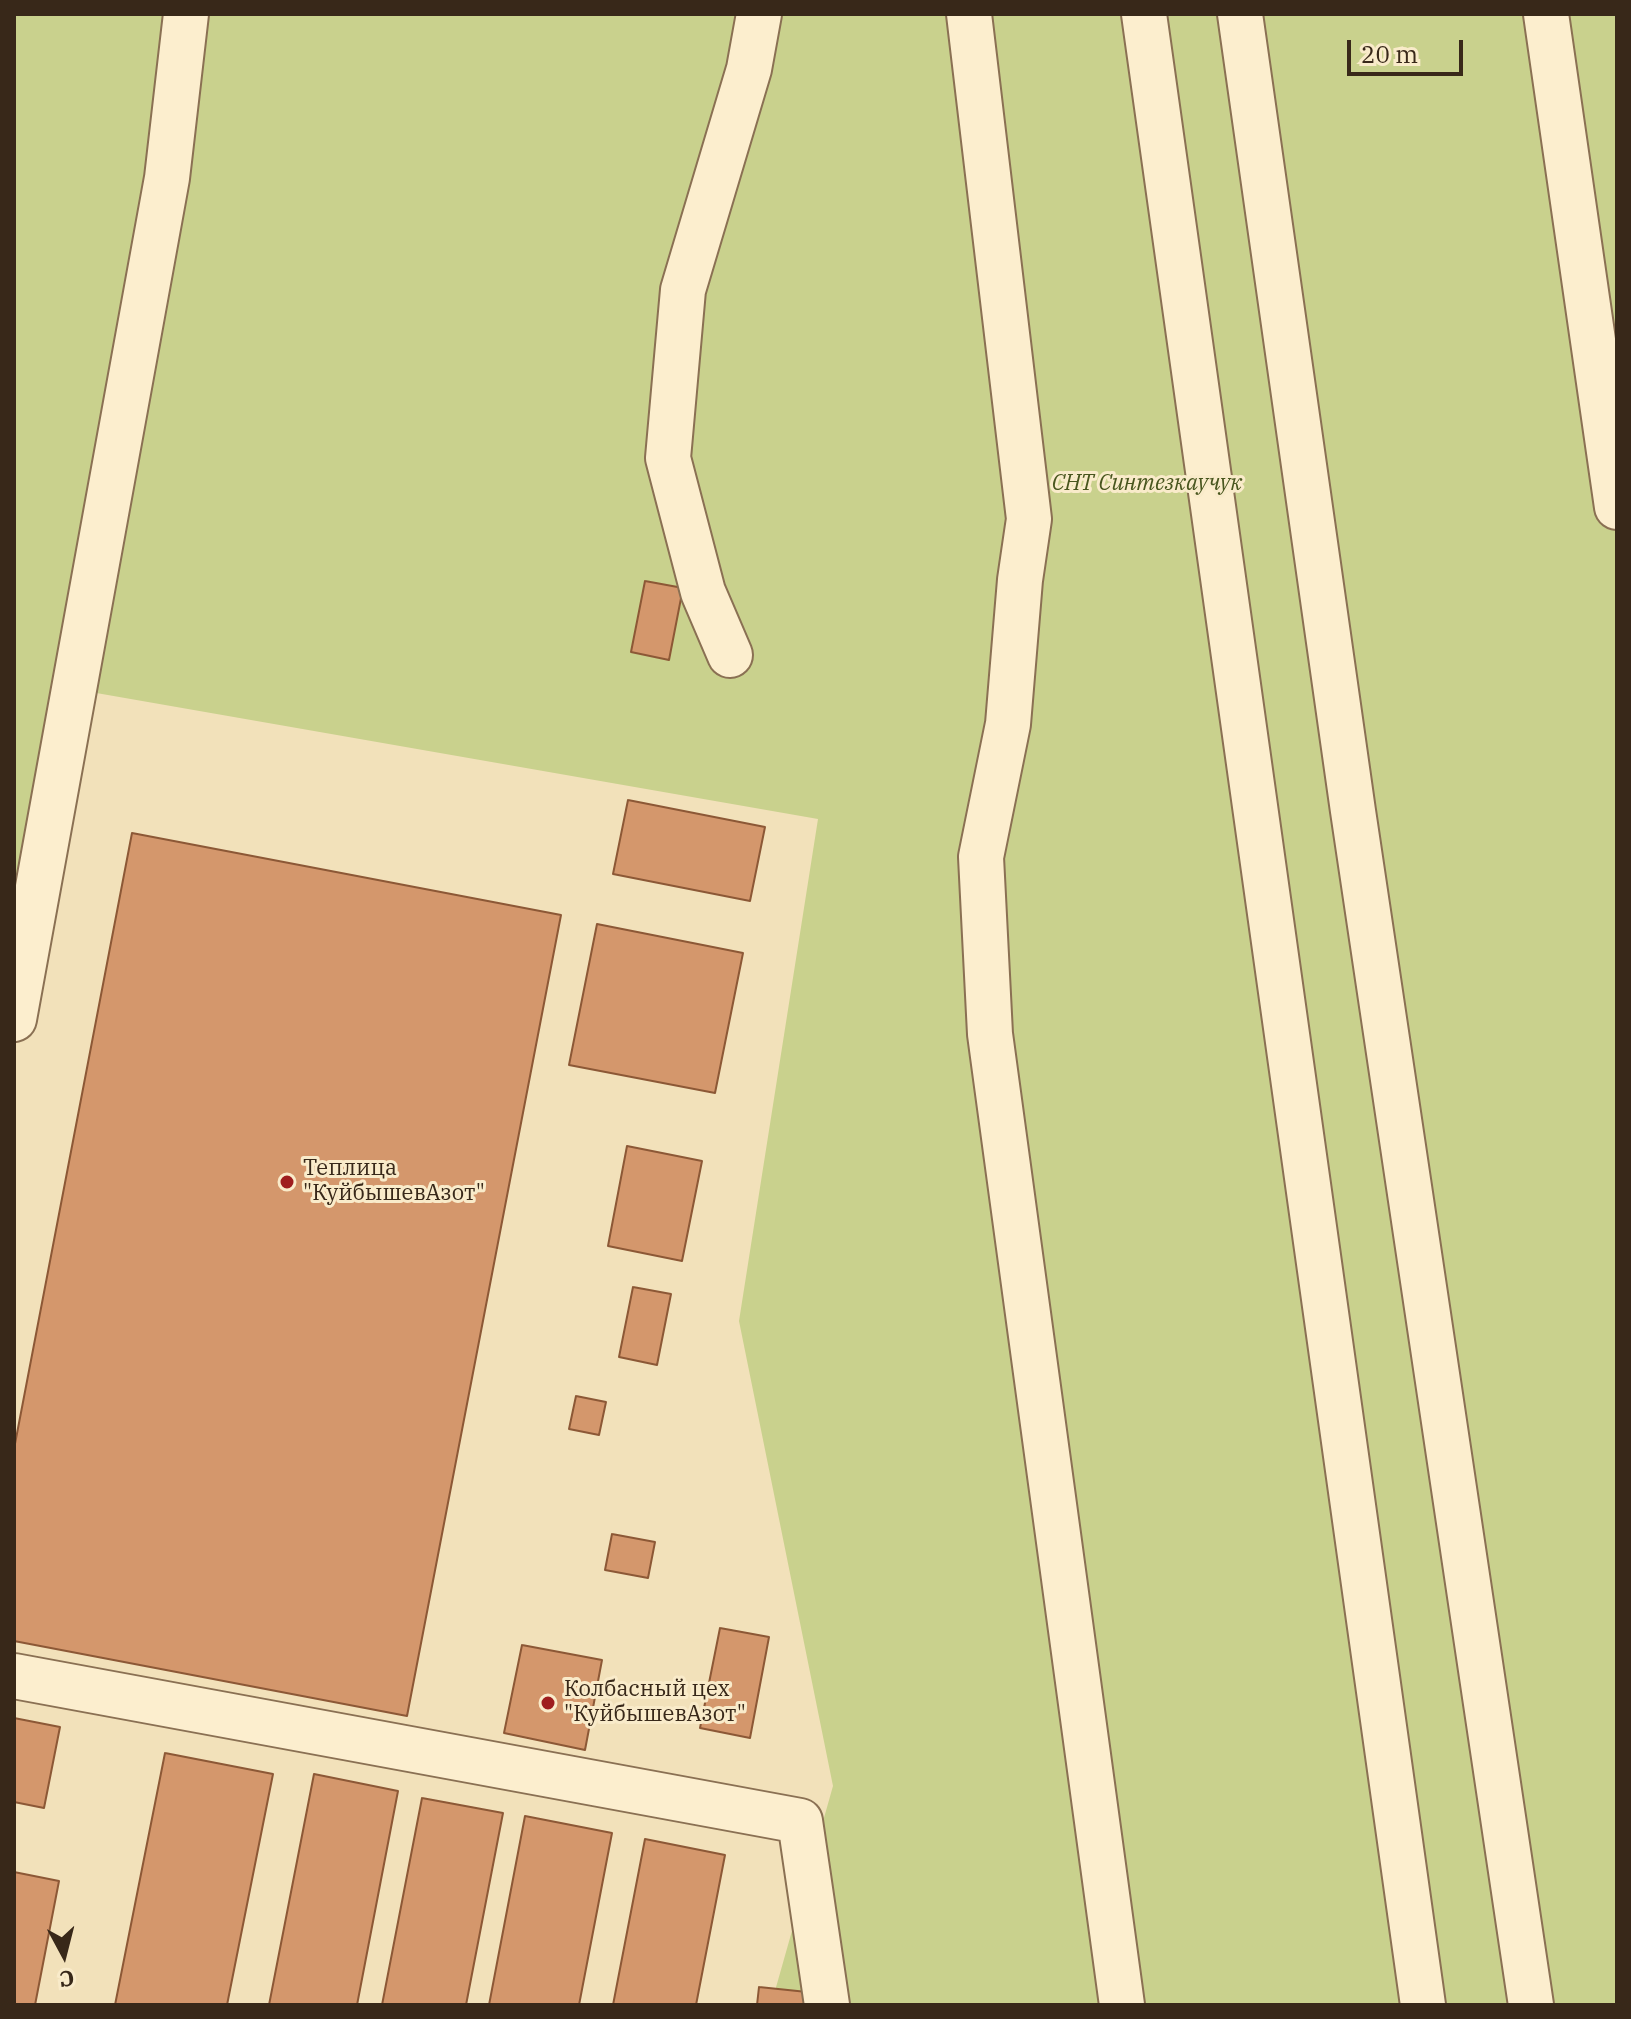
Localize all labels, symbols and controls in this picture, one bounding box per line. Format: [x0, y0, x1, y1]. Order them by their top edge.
scale bar [1351, 24, 1467, 74]
text: 20 m [1361, 38, 1418, 70]
park label: СНТ Синтезкаучук [1052, 471, 1242, 497]
place label: Теплица "КуйбышевАзот" [303, 1156, 485, 1208]
marker: Теплица "КуйбышевАзот" [278, 1173, 296, 1191]
place label: Колбасный цех "КуйбышевАзот" [564, 1677, 746, 1728]
marker: Колбасный цех "КуйбышевАзот" [539, 1694, 557, 1712]
north arrow [24, 1915, 104, 1995]
text: С [58, 1964, 76, 1995]

